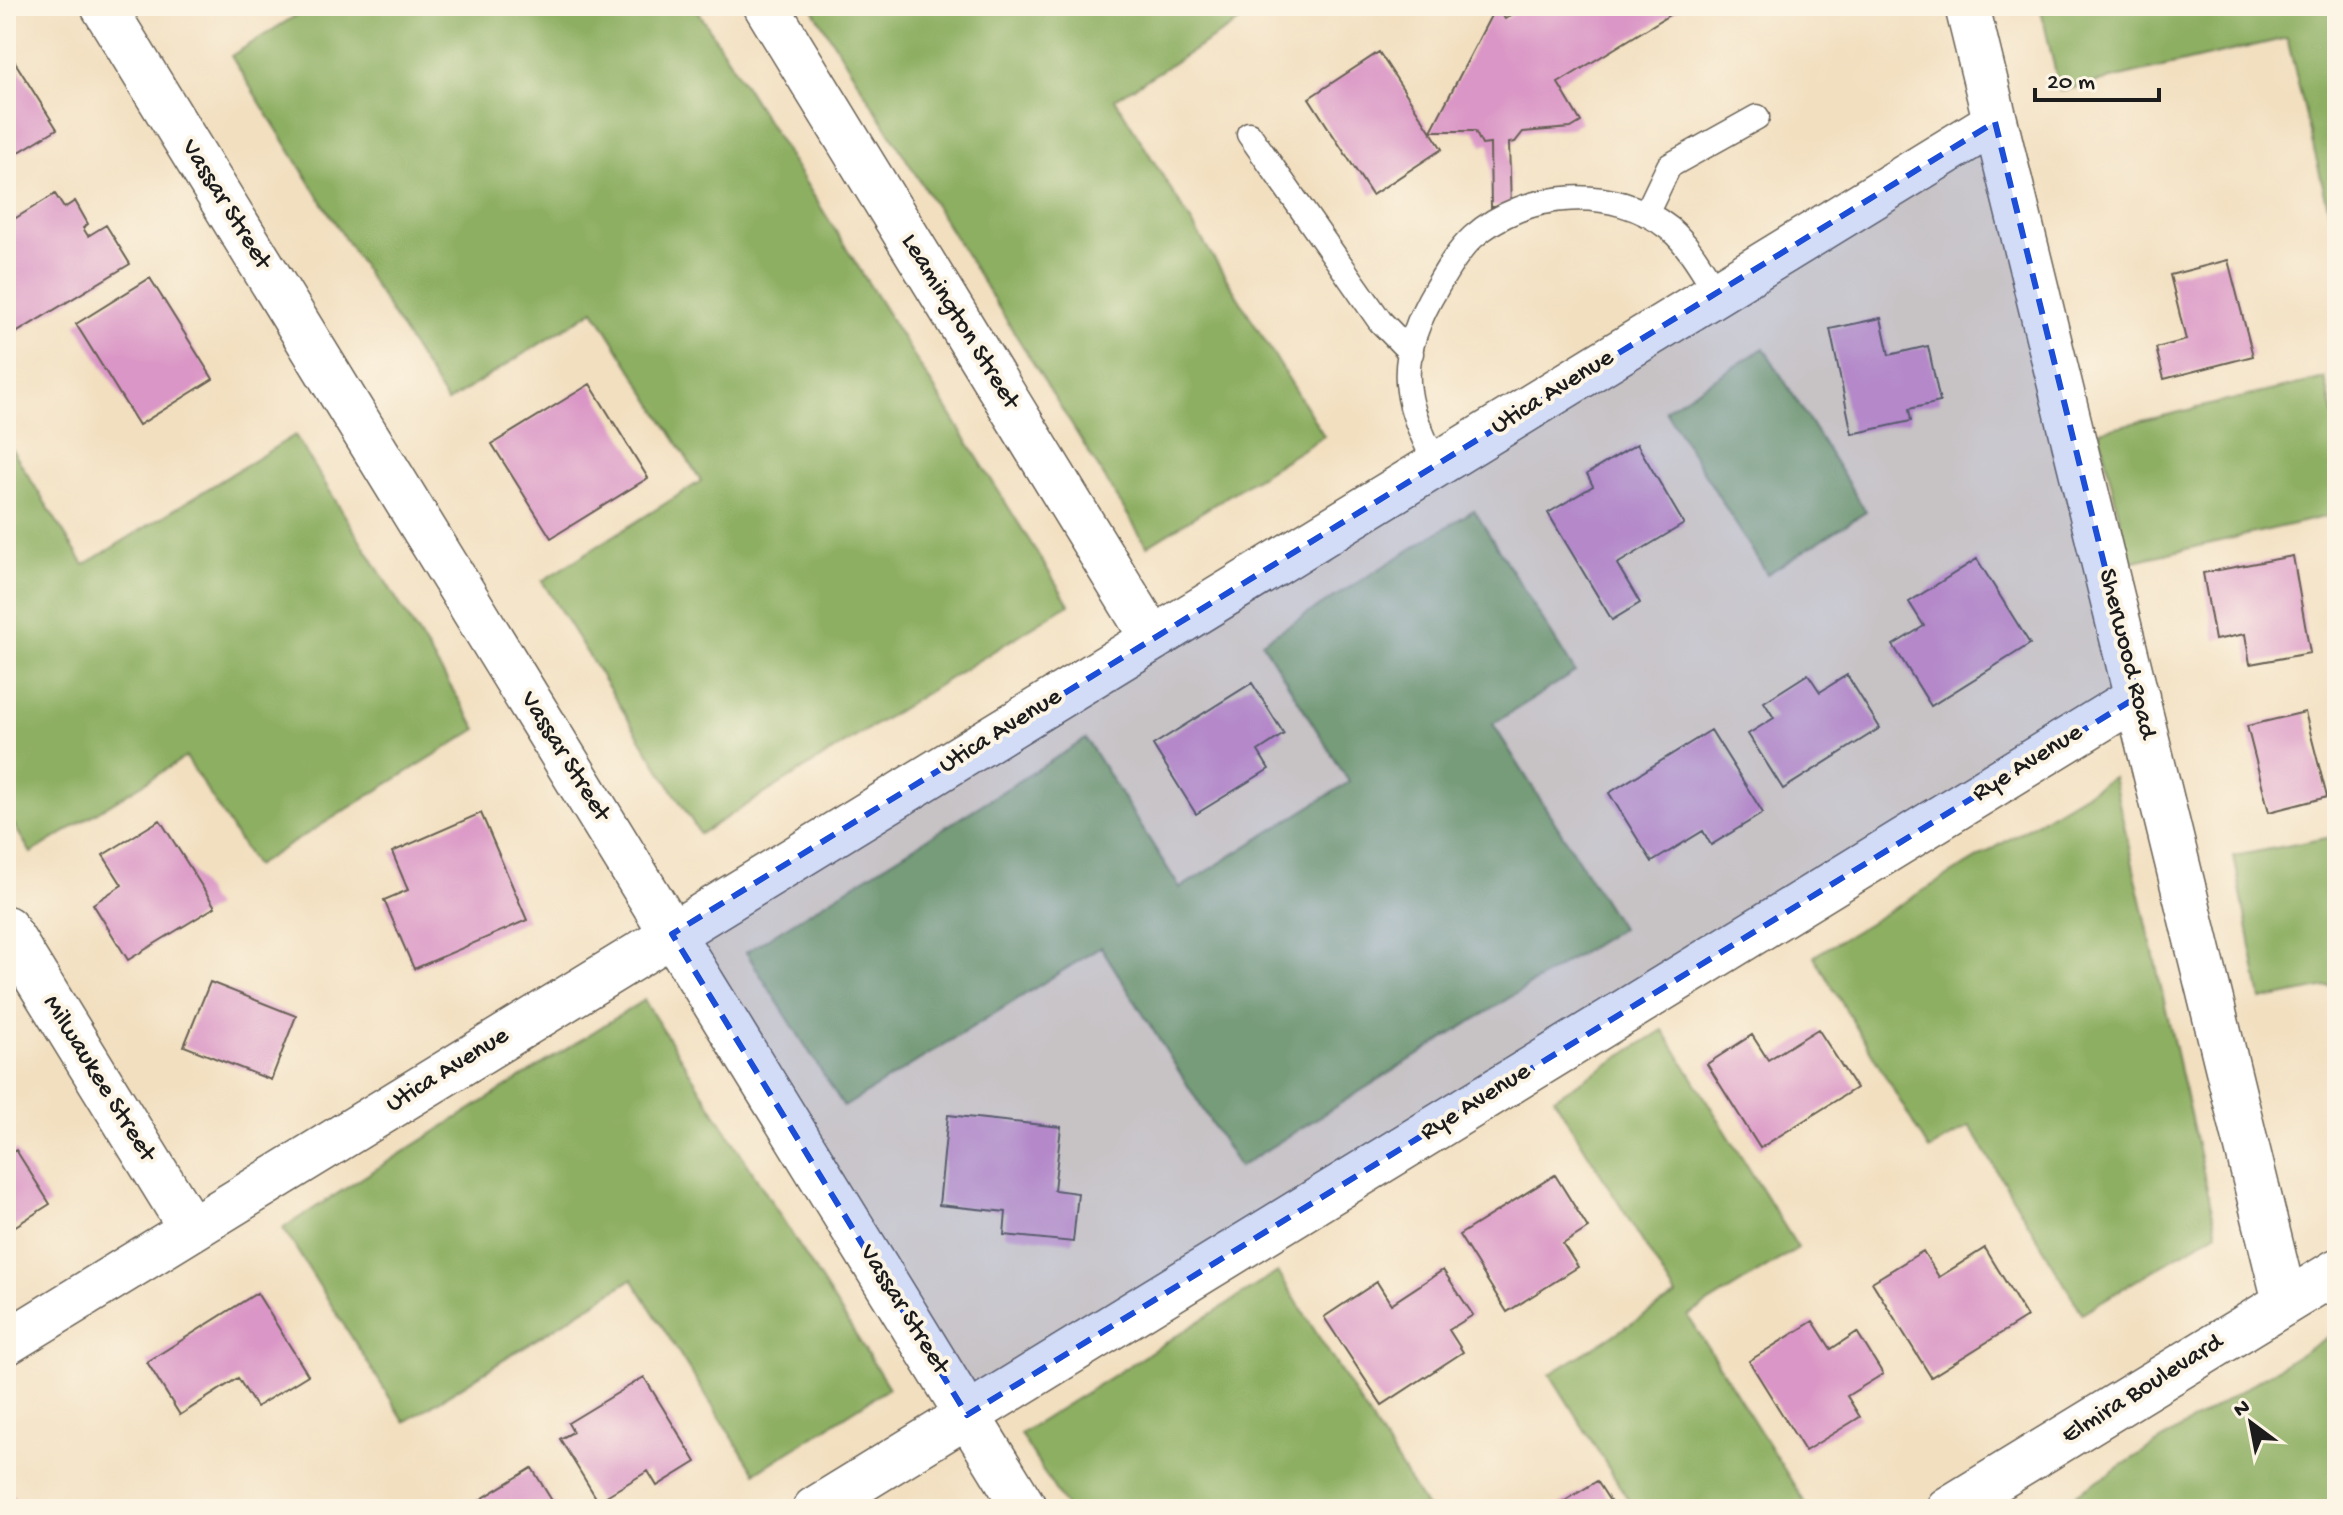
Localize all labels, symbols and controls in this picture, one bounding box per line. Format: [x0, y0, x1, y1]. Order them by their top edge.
scale bar [2035, 52, 2159, 102]
text: 20 m [2047, 69, 2095, 98]
street label: Vassar Street [172, 134, 278, 278]
street label: Leamington Street [893, 229, 1027, 417]
street label: Utica Avenue [1486, 343, 1621, 443]
street label: Sherwood Road [2090, 566, 2163, 744]
street label: Utica Avenue [934, 682, 1069, 782]
street label: Vassar Street [511, 686, 617, 830]
street label: Rye Avenue [1967, 718, 2089, 810]
street label: Milwaukee Street [34, 990, 163, 1170]
street label: Utica Avenue [381, 1021, 516, 1121]
street label: Rye Avenue [1415, 1057, 1537, 1149]
street label: Vassar Street [850, 1239, 956, 1383]
street label: Elmira Boulevard [2057, 1327, 2231, 1452]
north arrow [2211, 1383, 2291, 1463]
text: N [2230, 1395, 2256, 1424]

